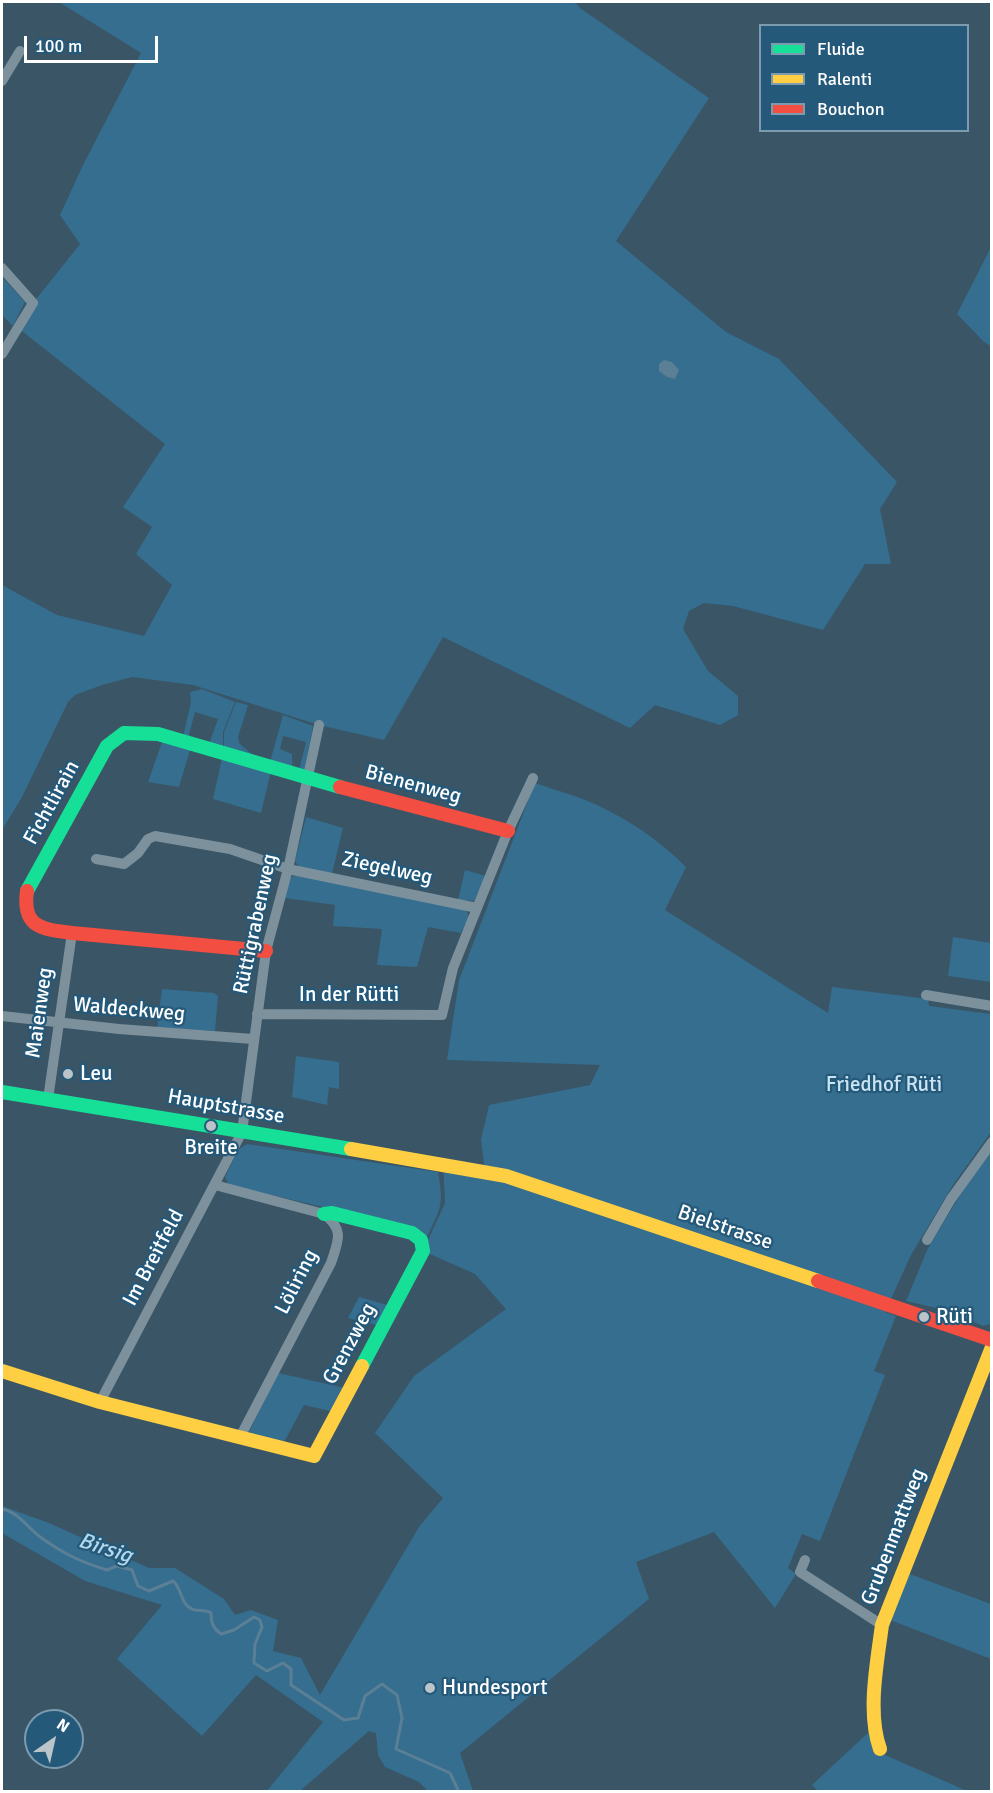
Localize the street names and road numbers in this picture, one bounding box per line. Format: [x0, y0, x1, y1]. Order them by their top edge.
street label: Fichtlirain [19, 756, 85, 850]
street label: Bienenweg [362, 760, 464, 810]
street label: Ziegelweg [339, 847, 435, 891]
street label: Rüttigrabenweg [229, 852, 283, 996]
street label: Maienweg [21, 966, 59, 1060]
street label: In der Rütti [299, 982, 399, 1008]
street label: Waldeckweg [72, 993, 186, 1027]
street label: Hauptstrasse [165, 1084, 287, 1130]
street label: Bielstrasse [674, 1200, 776, 1256]
street label: Im Breitfeld [118, 1205, 190, 1311]
street label: Löliring [270, 1245, 324, 1319]
street label: Grenzweg [318, 1299, 382, 1389]
street label: Grubenmattweg [856, 1465, 932, 1609]

